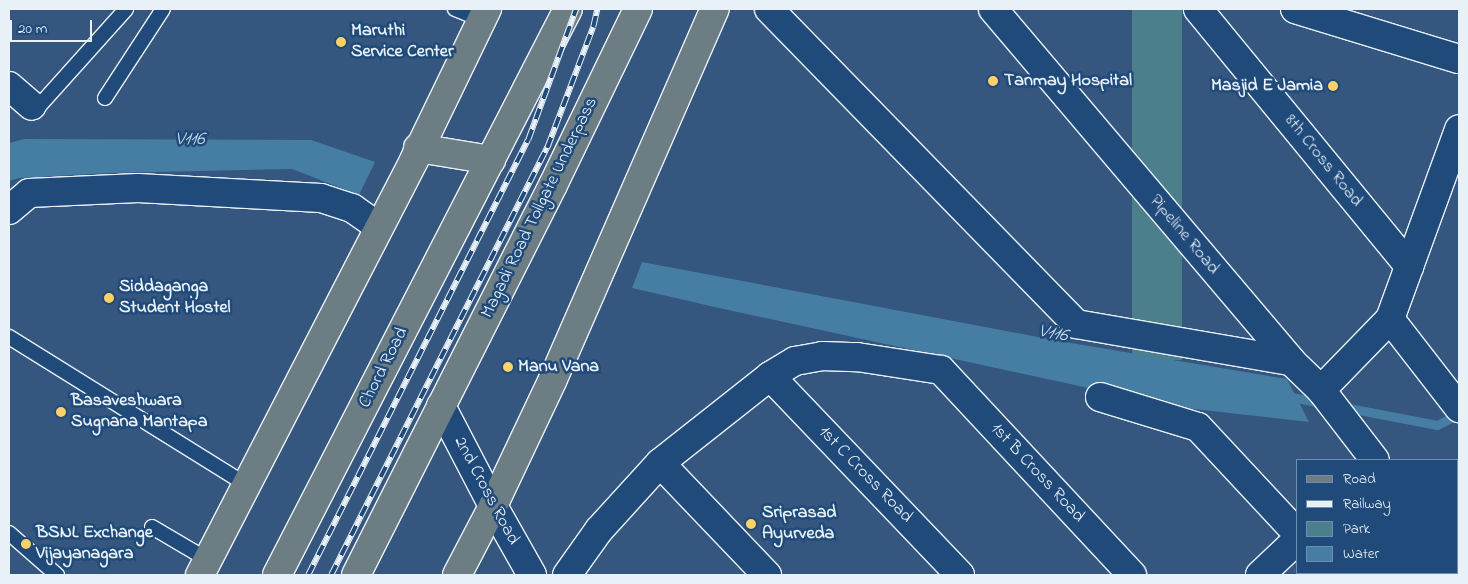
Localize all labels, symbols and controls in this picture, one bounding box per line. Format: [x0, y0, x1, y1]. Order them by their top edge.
scale bar [12, 10, 95, 42]
text: 20 m [18, 18, 47, 40]
place label: Maruthi Service Center [351, 21, 453, 64]
marker: Maruthi Service Center [335, 36, 347, 48]
place label: Tanmay Hospital [1004, 70, 1132, 92]
marker: Tanmay Hospital [986, 74, 1000, 88]
place label: Masjid E Jamia [1211, 75, 1323, 97]
marker: Masjid E Jamia [1327, 80, 1339, 92]
street label: Magadi Road Tollgate Underpass [477, 94, 603, 322]
street label: 8th Cross Road [1279, 110, 1367, 212]
water label: V116 [175, 129, 205, 151]
street label: Pipeline Road [1144, 191, 1224, 279]
place label: Siddaganga Student Hostel [119, 277, 231, 320]
marker: Siddaganga Student Hostel [103, 292, 115, 304]
water label: V116 [1036, 320, 1070, 348]
street label: Chord Road [355, 324, 413, 412]
place label: Manu Vana [518, 356, 599, 378]
marker: Manu Vana [502, 361, 514, 373]
place label: Basaveshwara Sugnana Mantapa [71, 391, 207, 434]
marker: Basaveshwara Sugnana Mantapa [55, 406, 67, 418]
street label: 1st B Cross Road [985, 419, 1089, 527]
street label: 1st C Cross Road [813, 422, 917, 528]
street label: 2nd Cross Road [448, 433, 524, 549]
legend [1296, 459, 1458, 574]
text: Road [1343, 468, 1376, 490]
text: Railway [1343, 493, 1391, 515]
place label: Sriprasad Ayurveda [762, 503, 836, 546]
marker: Sriprasad Ayurveda [744, 517, 758, 531]
text: Park [1343, 518, 1370, 540]
place label: BSNL Exchange Vijayanagara [36, 523, 153, 566]
marker: BSNL Exchange Vijayanagara [20, 538, 32, 550]
text: Water [1343, 543, 1379, 565]

